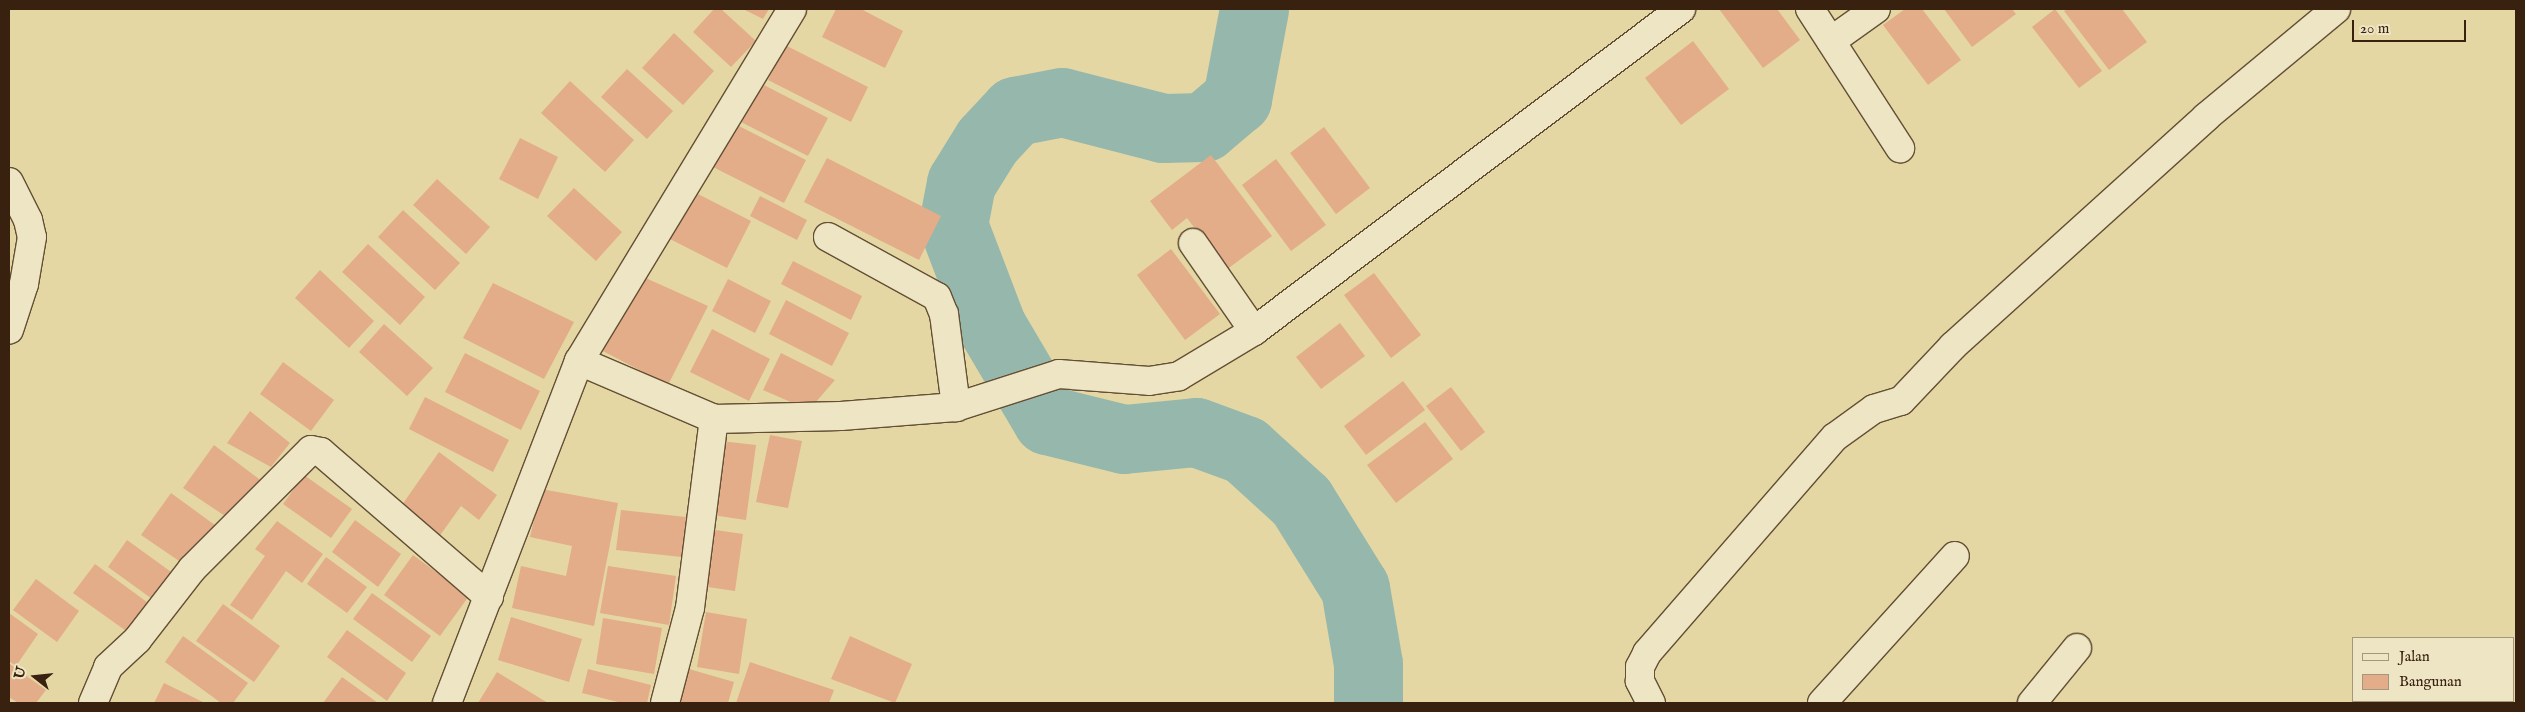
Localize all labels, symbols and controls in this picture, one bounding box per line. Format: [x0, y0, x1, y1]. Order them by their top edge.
scale bar [2355, 10, 2469, 42]
text: 20 m [2360, 19, 2389, 38]
legend [2352, 637, 2515, 702]
text: Jalan [2399, 647, 2430, 666]
north arrow [10, 652, 60, 702]
text: U [10, 665, 31, 681]
text: Bangunan [2399, 672, 2462, 691]

